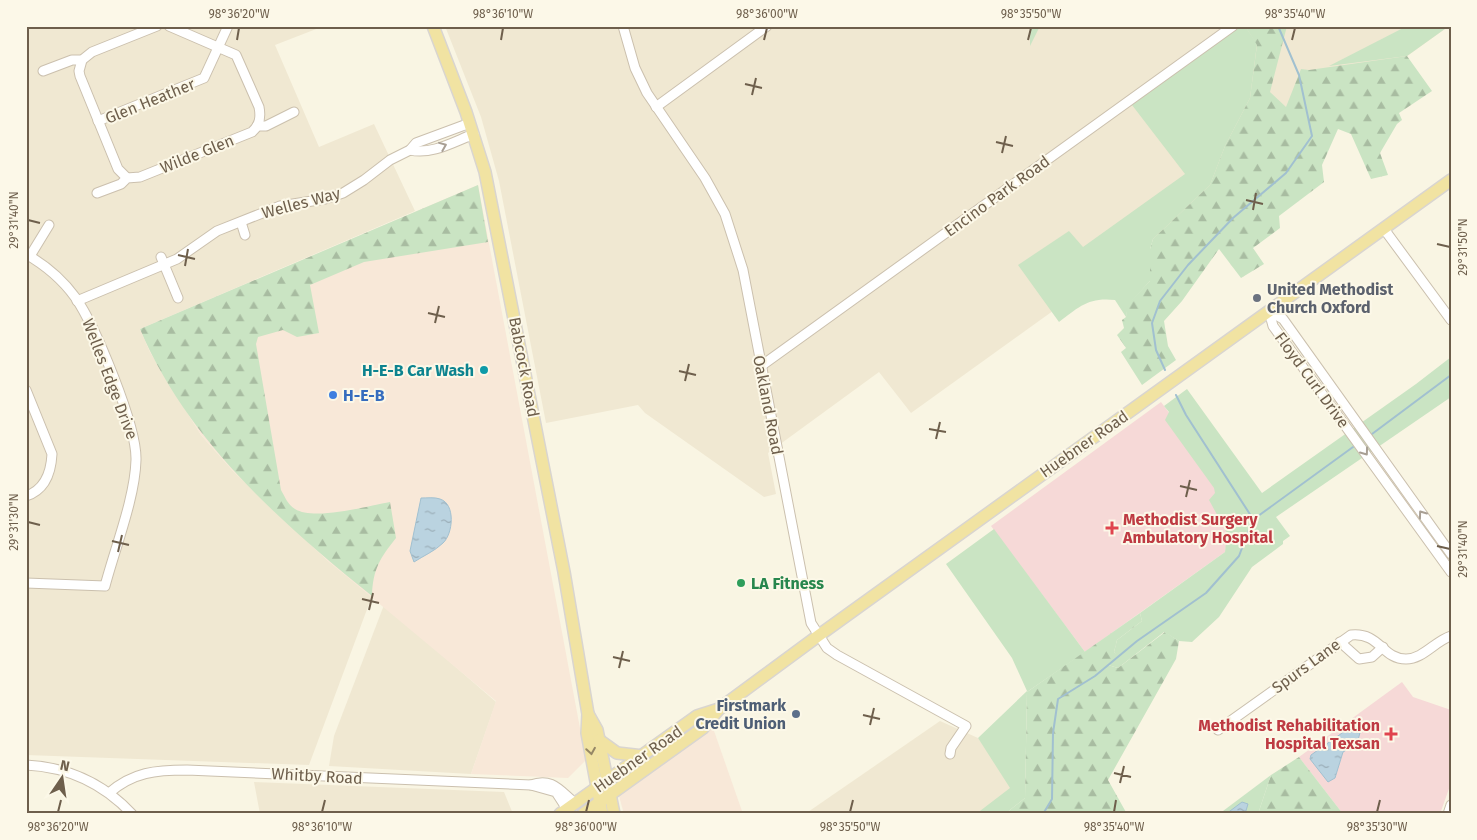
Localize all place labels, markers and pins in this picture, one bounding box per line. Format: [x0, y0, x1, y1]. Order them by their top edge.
place label: United Methodist Church Oxford [1267, 280, 1394, 317]
marker: United Methodist Church Oxford [1251, 292, 1263, 304]
place label: H-E-B Car Wash [362, 361, 474, 380]
marker: H-E-B Car Wash [478, 364, 490, 376]
place label: H-E-B [343, 386, 385, 405]
marker: H-E-B [327, 389, 339, 401]
place label: Methodist Surgery Ambulatory Hospital [1122, 510, 1273, 547]
marker: Methodist Surgery Ambulatory Hospital [1105, 521, 1119, 535]
place label: LA Fitness [751, 574, 824, 593]
marker: LA Fitness [735, 577, 747, 589]
place label: Firstmark Credit Union [695, 696, 786, 733]
marker: Firstmark Credit Union [790, 708, 802, 720]
place label: Methodist Rehabilitation Hospital Texsan [1198, 716, 1380, 753]
marker: Methodist Rehabilitation Hospital Texsan [1384, 727, 1398, 741]

